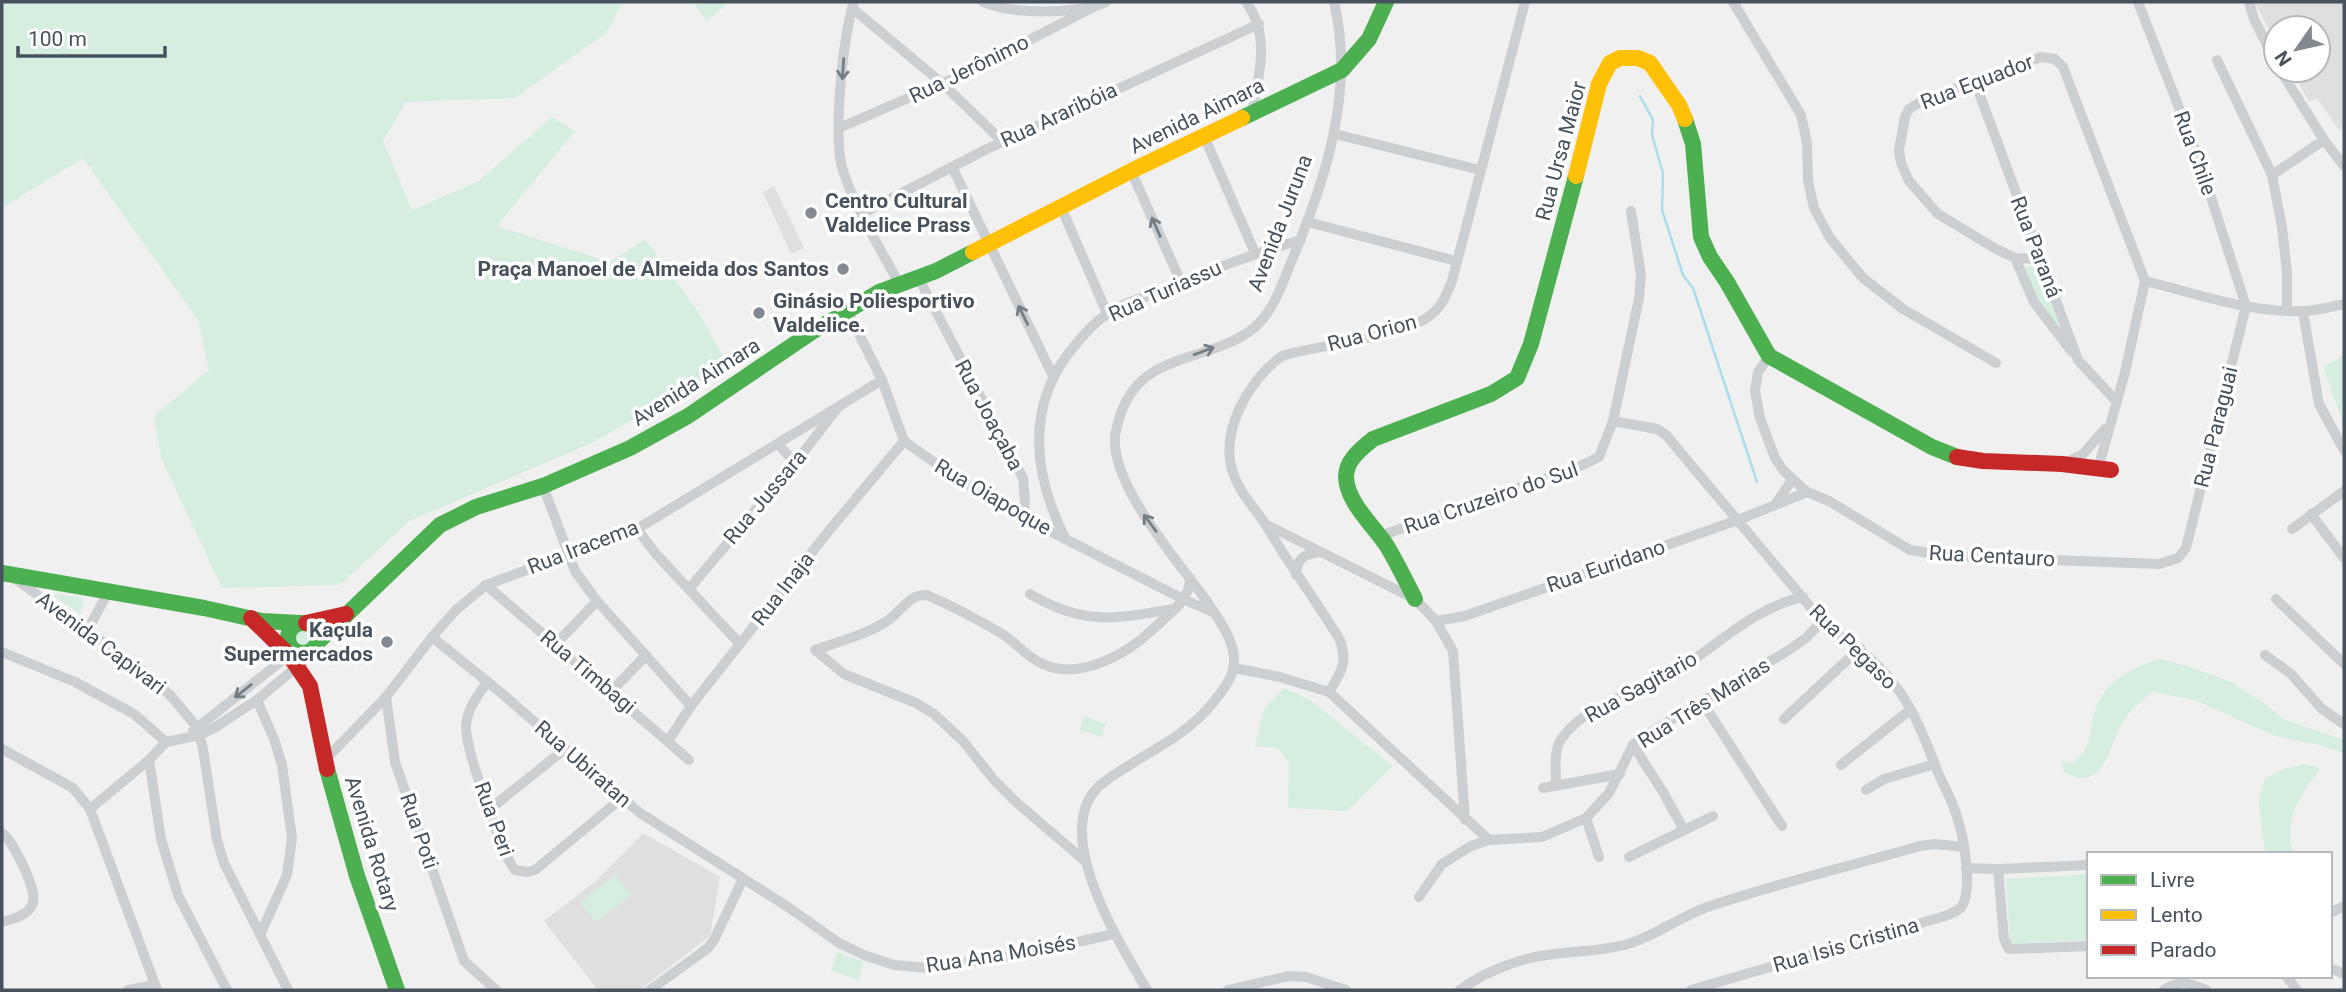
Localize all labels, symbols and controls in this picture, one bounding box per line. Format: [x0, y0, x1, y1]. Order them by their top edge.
scale bar [18, 14, 164, 58]
north arrow [2262, 14, 2332, 84]
text: 100 m [28, 27, 87, 51]
street label: Rua Jerônimo [905, 30, 1033, 108]
text: N [2270, 46, 2297, 70]
street label: Rua Equador [1917, 50, 2037, 114]
one-way arrow [836, 57, 849, 80]
street label: Avenida Aimara [1126, 73, 1268, 159]
street label: Rua Araribóia [997, 78, 1121, 152]
street label: Rua Ursa Maior [1531, 79, 1591, 223]
street label: Rua Chile [2169, 108, 2221, 198]
street label: Avenida Juruna [1243, 151, 1317, 295]
place label: Centro Cultural Valdelice Prass [825, 189, 971, 237]
street label: Rua Paraná [2006, 193, 2066, 301]
marker: Centro Cultural Valdelice Prass [803, 205, 819, 221]
one-way arrow [1149, 217, 1162, 238]
street label: Rua Turiassu [1105, 255, 1225, 327]
place label: Praça Manoel de Almeida dos Santos [478, 257, 829, 281]
marker: Praça Manoel de Almeida dos Santos [835, 261, 851, 277]
place label: Ginásio Poliesportivo Valdelice. [773, 289, 975, 337]
marker: Ginásio Poliesportivo Valdelice. [751, 305, 767, 321]
one-way arrow [1016, 305, 1029, 326]
street label: Rua Orion [1325, 310, 1419, 356]
street label: Avenida Aimara [628, 333, 764, 431]
one-way arrow [1193, 344, 1215, 357]
street label: Rua Joaçaba [950, 356, 1028, 474]
street label: Rua Paraguai [2189, 364, 2243, 490]
street label: Rua Jussara [719, 445, 811, 549]
street label: Rua Oiapoque [930, 454, 1056, 540]
street label: Rua Cruzeiro do Sul [1401, 457, 1581, 539]
one-way arrow [1143, 514, 1157, 533]
street label: Rua Iracema [524, 515, 642, 579]
street label: Rua Euridano [1544, 535, 1668, 597]
street label: Rua Centauro [1928, 541, 2056, 571]
street label: Rua Inaja [747, 548, 819, 630]
street label: Avenida Capivari [32, 587, 170, 699]
street label: Rua Pegaso [1805, 600, 1901, 694]
place label: Kaçula Supermercados [224, 618, 373, 666]
street label: Rua Timbagi [536, 625, 640, 719]
marker: Kaçula Supermercados [379, 634, 395, 650]
street label: Rua Sagitario [1581, 646, 1701, 728]
street label: Rua Três Marias [1634, 653, 1774, 753]
one-way arrow [234, 683, 253, 698]
street label: Rua Ubiratan [530, 716, 636, 812]
street label: Avenida Rotary [340, 774, 404, 914]
street label: Rua Peri [469, 778, 519, 860]
street label: Rua Poti [395, 790, 443, 872]
legend [2087, 852, 2332, 978]
text: Livre [2150, 868, 2195, 892]
text: Lento [2150, 903, 2203, 927]
street label: Rua Isis Cristina [1770, 913, 1922, 977]
street label: Rua Ana Moisés [924, 930, 1078, 978]
text: Parado [2150, 938, 2217, 962]

